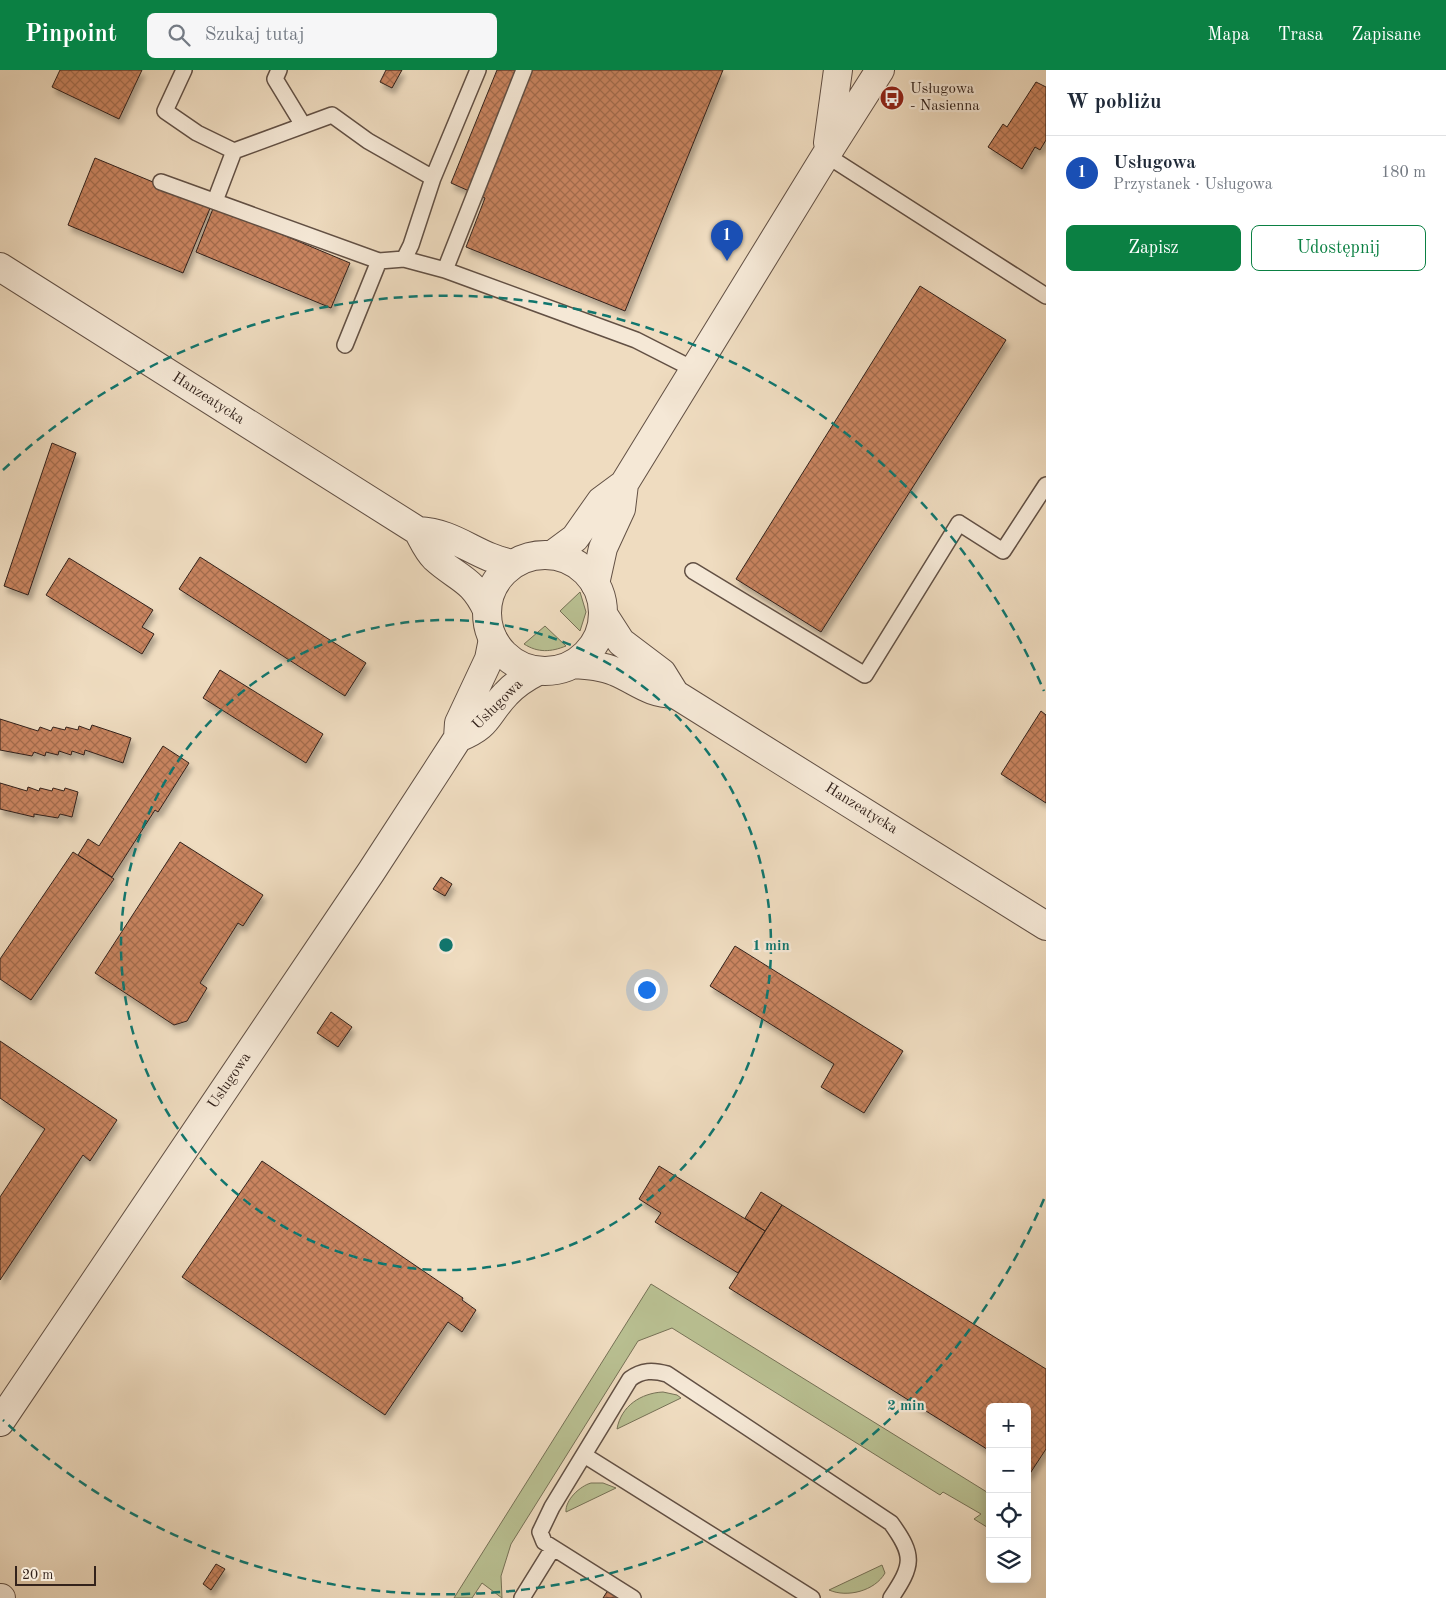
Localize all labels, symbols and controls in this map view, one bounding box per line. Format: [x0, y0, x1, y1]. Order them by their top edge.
search box [147, 13, 497, 58]
icon: search [165, 21, 193, 49]
text: Pinpoint [25, 23, 117, 47]
text: Szukaj tutaj [205, 26, 305, 45]
text: Mapa [1207, 26, 1250, 44]
text: Trasa [1278, 26, 1323, 44]
text: Zapisane [1351, 26, 1421, 44]
place label: Usługowa - Nasienna [910, 82, 980, 114]
bus stop icon: Usługowa - Nasienna [879, 85, 905, 111]
text: W pobliżu [1066, 92, 1161, 113]
text: Usługowa [1113, 154, 1196, 173]
text: 1 [1077, 165, 1087, 181]
text: 180 m [1381, 165, 1426, 181]
text: Przystanek · Usługowa [1113, 177, 1273, 193]
pin: 1 [711, 220, 743, 261]
button: Zapisz [1066, 225, 1241, 271]
button: Udostępnij [1251, 225, 1426, 271]
street label: Hanzeatycka [169, 370, 247, 428]
street label: Usługowa [470, 677, 526, 733]
street label: Hanzeatycka [822, 781, 900, 838]
centre of rings [437, 936, 455, 954]
text: 1 min [752, 939, 790, 954]
your location [634, 977, 660, 1003]
street label: Usługowa [206, 1050, 255, 1112]
text: 2 min [887, 1399, 925, 1414]
map controls [986, 1403, 1031, 1583]
button: + [986, 1403, 1031, 1448]
button: − [986, 1448, 1031, 1493]
button: locate [986, 1493, 1031, 1538]
button: layers [986, 1538, 1031, 1583]
scale bar [15, 1563, 96, 1586]
text: 20 m [22, 1568, 53, 1582]

